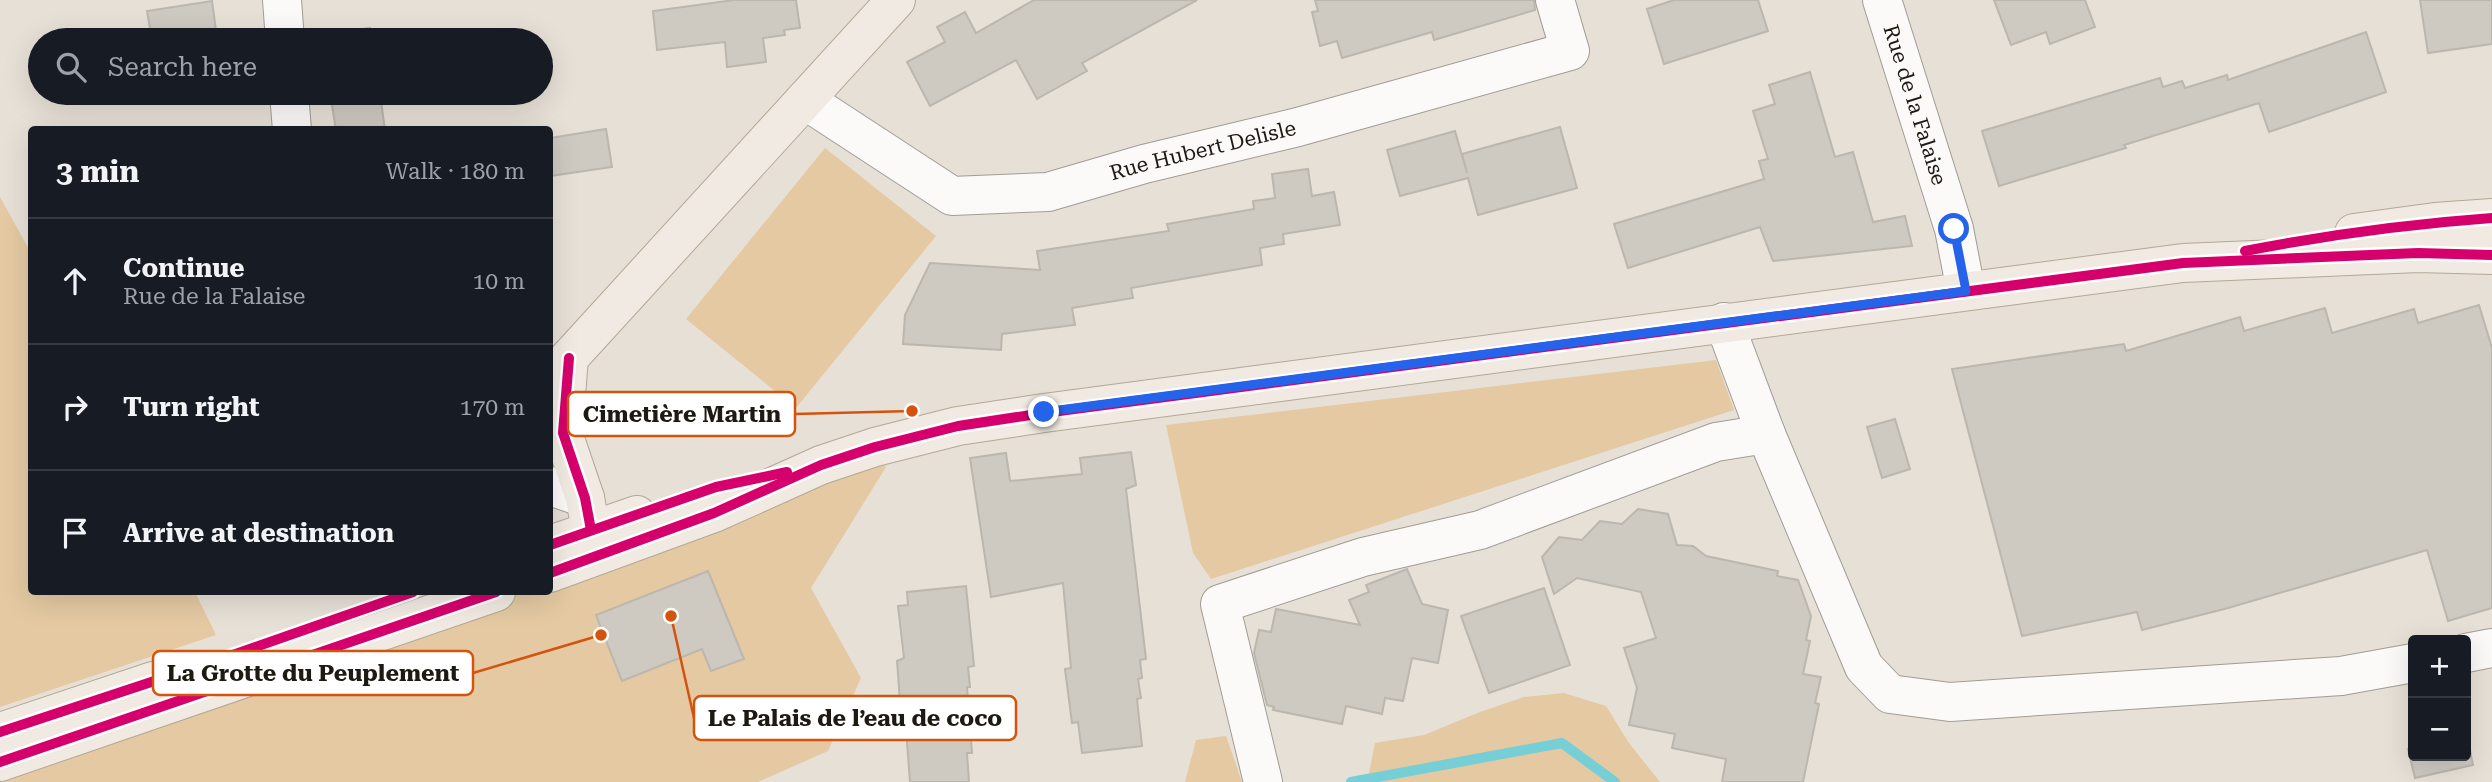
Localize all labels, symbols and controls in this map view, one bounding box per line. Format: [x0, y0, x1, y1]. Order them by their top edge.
street label: Rue de la Falaise [1879, 22, 1951, 188]
search box [28, 28, 553, 105]
icon: search [52, 48, 90, 86]
text: Search here [108, 52, 257, 82]
street label: Rue Hubert Delisle [1107, 116, 1298, 185]
text: 3 min [56, 154, 139, 189]
text: Walk · 180 m [386, 158, 525, 185]
route start [1938, 213, 1969, 244]
text: Continue [123, 253, 245, 283]
icon: ahead [56, 262, 94, 300]
text: 10 m [472, 268, 525, 295]
text: Rue de la Falaise [123, 283, 305, 310]
icon: right [56, 388, 94, 426]
text: Turn right [123, 392, 259, 422]
callout: Cimetière Martin [568, 392, 795, 436]
text: 170 m [460, 394, 525, 421]
route end [1028, 396, 1059, 427]
text: Cimetière Martin [583, 401, 782, 428]
icon: arrive [56, 514, 94, 552]
text: Arrive at destination [123, 518, 394, 548]
map controls [2408, 635, 2471, 761]
button: + [2408, 635, 2471, 698]
callout: La Grotte du Peuplement [153, 651, 473, 695]
text: La Grotte du Peuplement [167, 660, 459, 687]
callout: Le Palais de l’eau de coco [694, 696, 1016, 740]
button: − [2408, 698, 2471, 761]
text: Le Palais de l’eau de coco [708, 705, 1002, 732]

